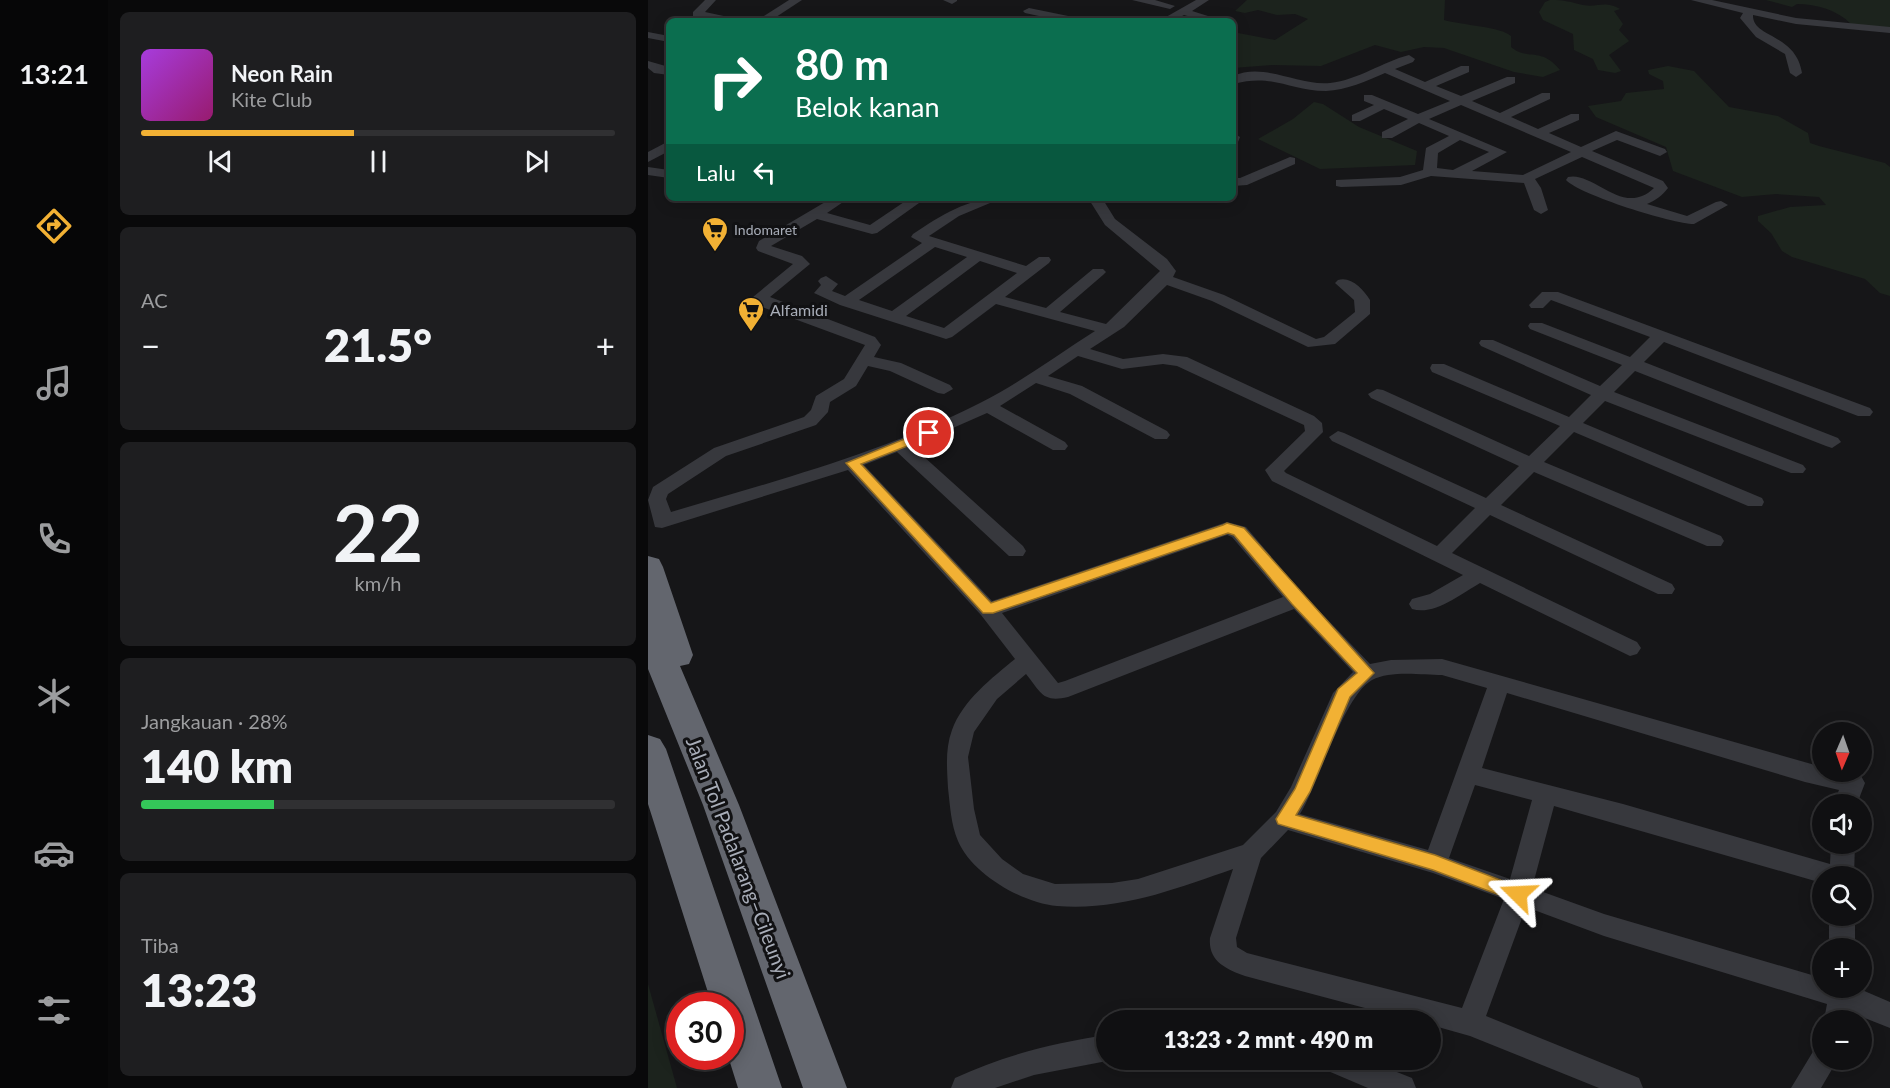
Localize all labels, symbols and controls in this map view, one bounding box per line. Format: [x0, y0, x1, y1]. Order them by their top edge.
text: 80 m [795, 39, 889, 89]
icon: right [696, 42, 774, 120]
text: 13:21 [19, 57, 89, 90]
text: Neon Rain [231, 60, 333, 87]
text: Kite Club [231, 87, 312, 111]
text: Belok kanan [795, 90, 940, 123]
icon: previous [204, 145, 237, 178]
icon: pause [362, 145, 395, 178]
icon: next [520, 145, 553, 178]
icon: left [748, 156, 781, 189]
text: Lalu [696, 159, 736, 186]
icon: directions [33, 205, 75, 247]
supermarket icon: Indomaret [700, 215, 730, 253]
place label: Indomaret [734, 221, 797, 238]
text: AC [141, 288, 168, 312]
supermarket icon: Alfamidi [736, 295, 766, 333]
place label: Alfamidi [770, 300, 828, 319]
text: 21.5° [324, 318, 432, 372]
text: − [141, 325, 160, 365]
text: + [596, 325, 615, 365]
icon: music [33, 362, 75, 404]
pin [903, 407, 954, 458]
icon: arrive [912, 416, 945, 449]
text: 22 [333, 485, 423, 579]
icon: phone [33, 518, 75, 560]
text: km/h [355, 571, 401, 595]
icon: climate [33, 675, 75, 717]
text: Jangkauan · 28% [141, 709, 288, 733]
north arrow [1812, 722, 1872, 782]
map controls [1812, 722, 1872, 1070]
street label: Jalan Tol Padalarang–Cileunyi [682, 733, 796, 982]
text: 140 km [141, 739, 293, 793]
button: sound [1812, 794, 1872, 854]
icon: car [33, 832, 75, 874]
position arrow [1486, 862, 1550, 926]
button: search [1812, 866, 1872, 926]
text: Tiba [141, 933, 179, 957]
button: + [1812, 938, 1872, 998]
text: 13:23 [141, 963, 257, 1017]
icon: filters [33, 989, 75, 1031]
speed limit sign: 30 [666, 992, 744, 1070]
button: − [1812, 1010, 1872, 1070]
text: 13:23 · 2 mnt · 490 m [1164, 1026, 1373, 1053]

